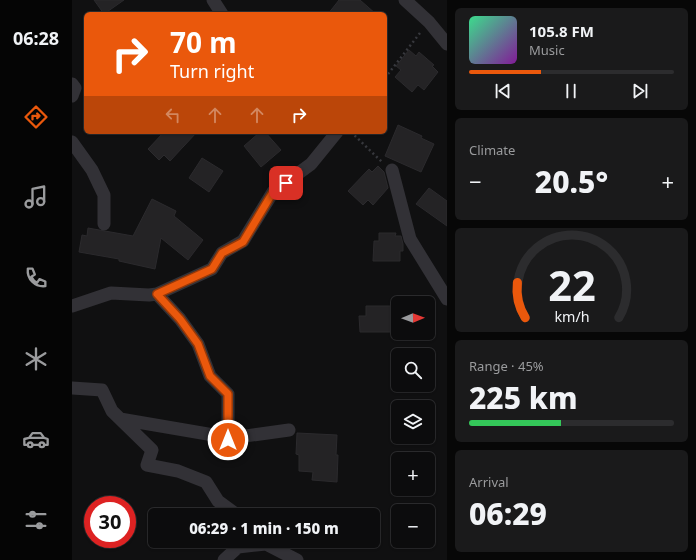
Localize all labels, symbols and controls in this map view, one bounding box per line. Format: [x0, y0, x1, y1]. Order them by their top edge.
text: 105.8 FM [529, 21, 594, 41]
text: 70 m [170, 23, 237, 61]
text: 06:28 [13, 26, 59, 50]
icon: right [104, 28, 156, 80]
text: Music [529, 41, 565, 59]
text: Turn right [170, 59, 254, 83]
icon: previous [492, 80, 514, 102]
icon: pause [560, 80, 582, 102]
icon: next [629, 80, 651, 102]
icon: directions [22, 103, 50, 131]
icon: left [162, 104, 184, 126]
icon: ahead [204, 104, 226, 126]
icon: ahead [246, 104, 268, 126]
icon: right [288, 104, 310, 126]
text: Climate [469, 141, 515, 159]
text: 20.5° [535, 161, 608, 202]
pin [269, 166, 303, 200]
text: − [469, 166, 482, 196]
text: + [661, 166, 674, 196]
icon: arrive [275, 172, 297, 194]
icon: music [22, 183, 50, 211]
text: 22 [548, 257, 595, 313]
icon: phone [22, 264, 50, 292]
north arrow [391, 296, 435, 340]
map controls [391, 296, 435, 548]
text: km/h [554, 307, 589, 326]
icon: climate [22, 345, 50, 373]
button: search [391, 348, 435, 392]
text: Range · 45% [469, 357, 544, 375]
text: 225 km [469, 377, 578, 418]
button: layers [391, 400, 435, 444]
position arrow [207, 419, 249, 461]
icon: car [22, 425, 50, 453]
button: + [391, 452, 435, 496]
text: Arrival [469, 473, 509, 491]
text: 06:29 [469, 493, 547, 534]
speed limit sign: 30 [84, 496, 136, 548]
button: − [391, 504, 435, 548]
icon: filters [22, 506, 50, 534]
text: 06:29 · 1 min · 150 m [189, 518, 339, 538]

